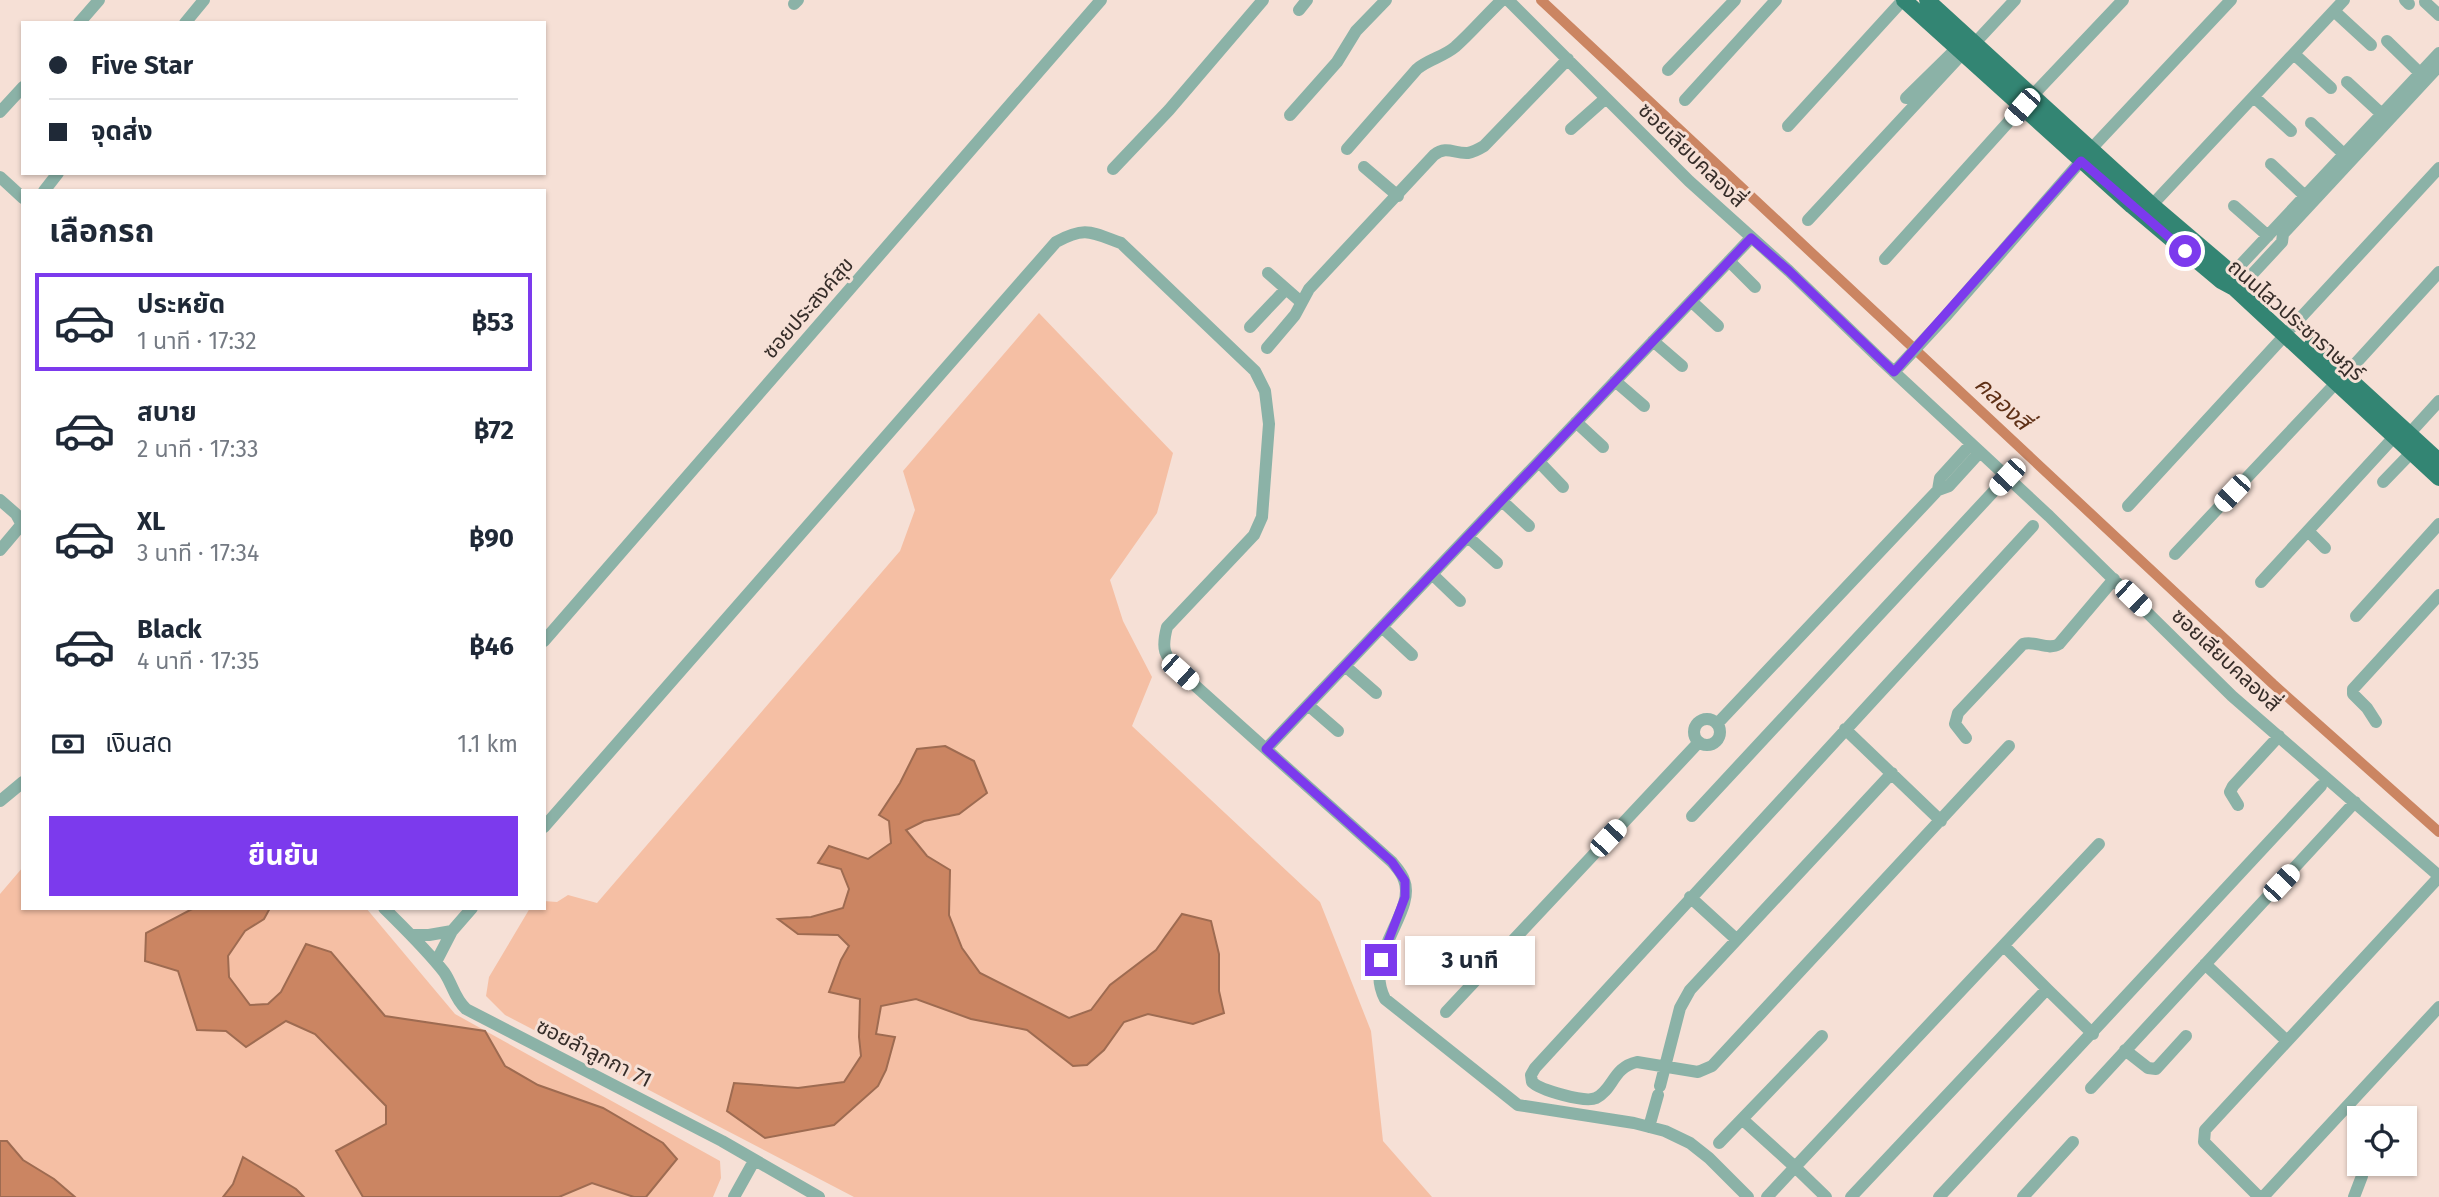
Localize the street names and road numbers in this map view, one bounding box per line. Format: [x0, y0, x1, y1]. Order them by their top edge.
street label: ซอยเลียบคลองสี่ [1633, 96, 1753, 213]
street label: ซอยประสงค์สุข [757, 252, 859, 364]
street label: ถนนไสวประชาราษฎร์ [2223, 254, 2370, 387]
street label: ซอยเลียบคลองสี่ [2166, 601, 2287, 717]
street label: ซอยลำลูกกา 71 [532, 1013, 656, 1093]

